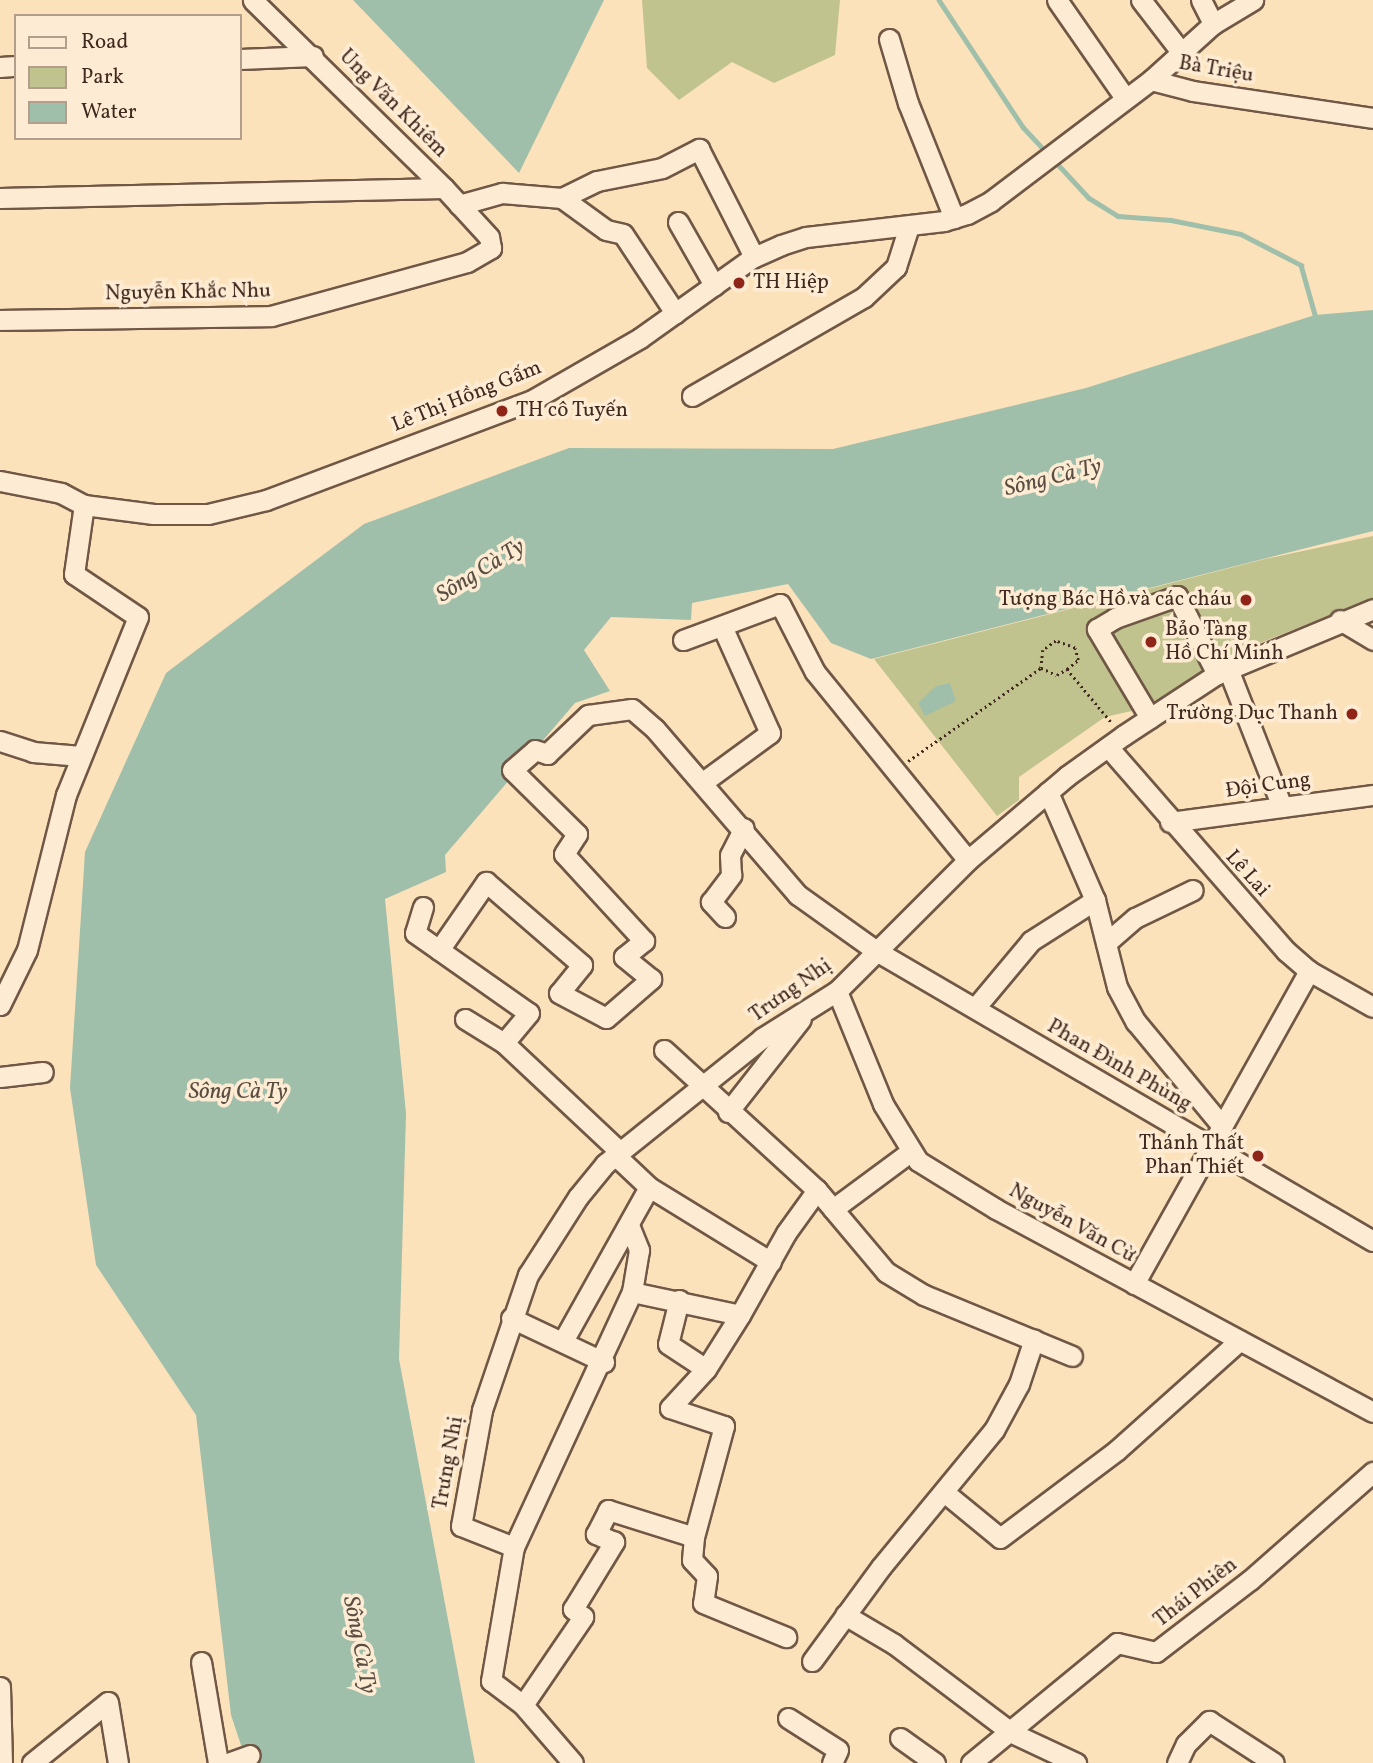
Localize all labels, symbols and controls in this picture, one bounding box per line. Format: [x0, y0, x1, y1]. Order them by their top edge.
legend [14, 14, 242, 140]
text: Road [81, 28, 128, 57]
street label: Ung Văn Khiêm [333, 44, 453, 164]
street label: Bà Triệu [1176, 51, 1256, 89]
text: Park [81, 63, 124, 92]
text: Water [81, 98, 137, 127]
place label: TH Hiệp [753, 270, 829, 296]
marker: TH Hiệp [731, 275, 747, 291]
street label: Nguyễn Khắc Nhu [105, 279, 271, 307]
street label: Lê Thị Hồng Gấm [388, 355, 546, 439]
place label: TH cô Tuyến [516, 398, 629, 424]
marker: TH cô Tuyến [494, 403, 510, 419]
water label: Sông Cà Ty [1002, 453, 1104, 503]
water label: Sông Cà Ty [432, 533, 530, 609]
place label: Tượng Bác Hồ và các cháu [998, 587, 1232, 613]
marker: Tượng Bác Hồ và các cháu [1238, 592, 1254, 608]
place label: Bảo Tàng Hồ Chí Minh [1165, 617, 1284, 667]
marker: Bảo Tàng Hồ Chí Minh [1143, 634, 1159, 650]
place label: Trường Dục Thanh [1166, 701, 1338, 727]
marker: Trường Dục Thanh [1344, 706, 1360, 722]
street label: Đội Cung [1224, 768, 1312, 804]
street label: Lê Lai [1219, 845, 1275, 903]
street label: Trưng Nhị [745, 954, 837, 1028]
street label: Phan Đình Phùng [1042, 1014, 1196, 1118]
water label: Sông Cà Ty [188, 1078, 288, 1106]
place label: Thánh Thất Phan Thiết [1138, 1131, 1244, 1181]
marker: Thánh Thất Phan Thiết [1250, 1148, 1266, 1164]
street label: Nguyễn Văn Cừ [1004, 1179, 1140, 1269]
street label: Trưng Nhị [428, 1414, 470, 1512]
street label: Thái Phiên [1149, 1553, 1243, 1633]
water label: Sông Cà Ty [336, 1594, 382, 1696]

